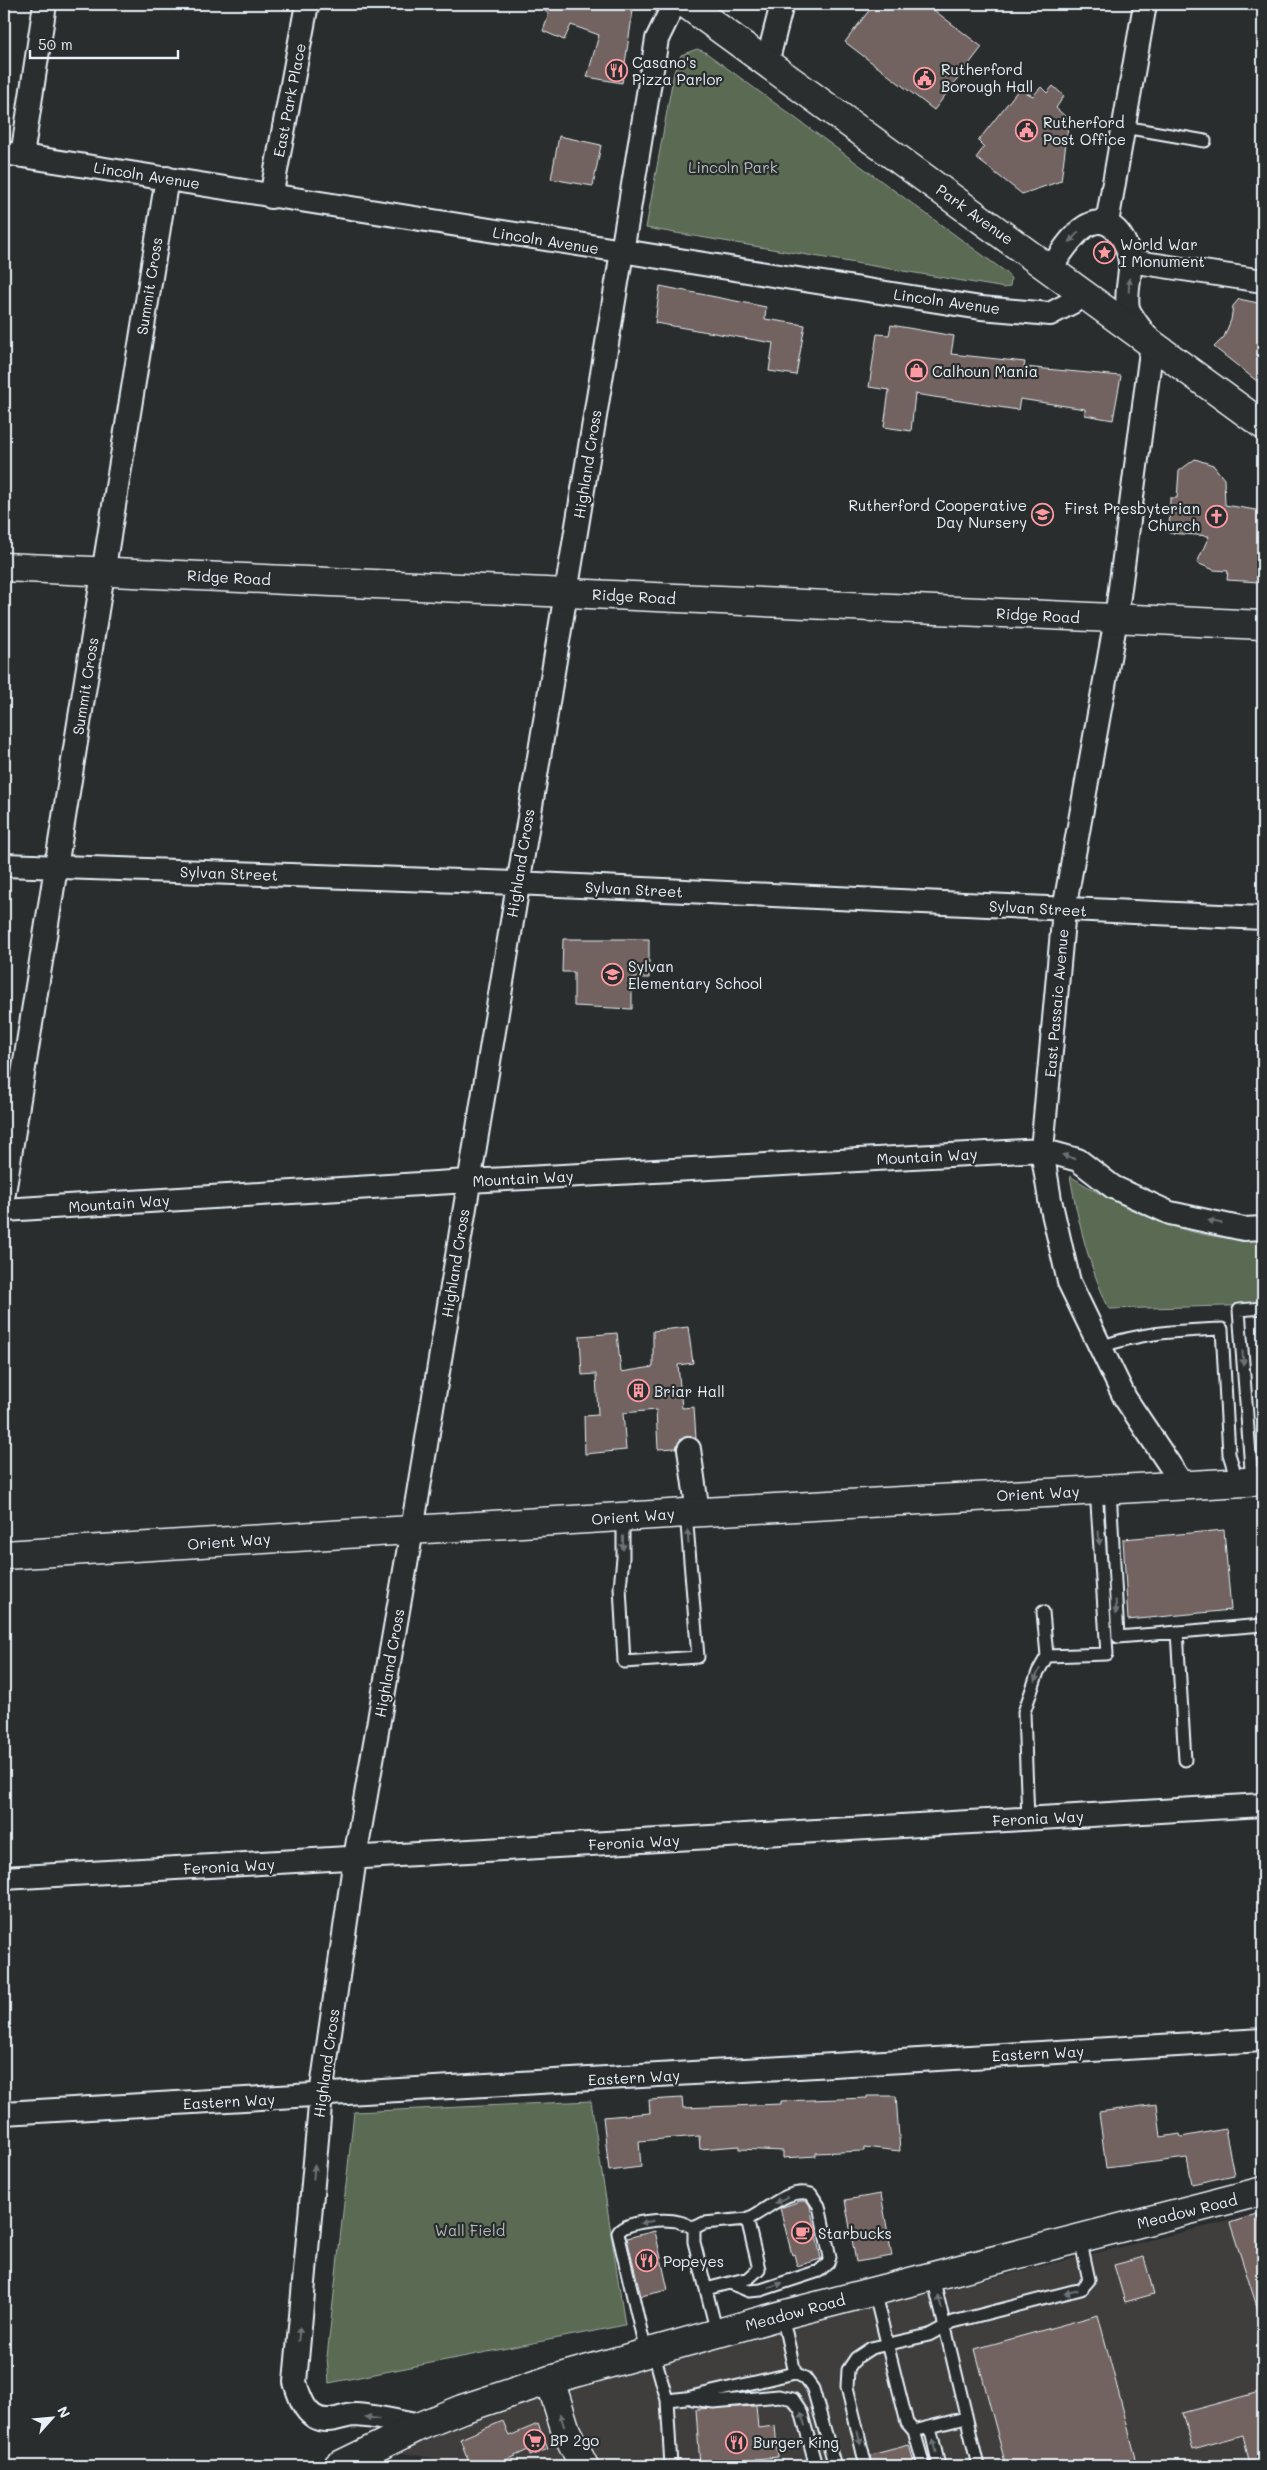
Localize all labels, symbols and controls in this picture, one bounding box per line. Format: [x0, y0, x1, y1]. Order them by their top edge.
scale bar [30, 28, 178, 60]
text: 50 m [38, 34, 73, 54]
street label: East Park Place [268, 41, 310, 159]
place label: Casano's Pizza Parlor [632, 52, 723, 89]
restaurant icon: Casano's Pizza Parlor [604, 59, 628, 83]
place label: Rutherford Borough Hall [941, 59, 1033, 96]
public building icon: Rutherford Borough Hall [913, 66, 937, 90]
place label: Rutherford Post Office [1043, 112, 1126, 149]
public building icon: Rutherford Post Office [1015, 119, 1039, 143]
street label: Lincoln Avenue [92, 157, 202, 193]
park label: Lincoln Park [688, 157, 778, 177]
street label: Park Avenue [932, 179, 1018, 249]
street label: Lincoln Avenue [491, 222, 601, 258]
one-way arrow [1068, 231, 1079, 244]
place label: World War I Monument [1120, 234, 1205, 271]
street label: Summit Cross [131, 236, 167, 336]
place icon: World War I Monument [1092, 241, 1116, 265]
one-way arrow [1125, 276, 1133, 292]
street label: Lincoln Avenue [892, 284, 1002, 318]
shop icon: Calhoun Mania [904, 359, 928, 383]
place label: Calhoun Mania [932, 361, 1038, 381]
street label: Highland Cross [569, 408, 605, 520]
place label: Rutherford Cooperative Day Nursery [848, 495, 1027, 532]
place label: First Presbyterian Church [1064, 498, 1200, 535]
school or university icon: Rutherford Cooperative Day Nursery [1031, 502, 1055, 526]
church icon: First Presbyterian Church [1204, 505, 1228, 529]
street label: Ridge Road [187, 565, 271, 589]
street label: Ridge Road [592, 584, 676, 608]
street label: Ridge Road [996, 603, 1080, 627]
street label: Summit Cross [67, 636, 103, 736]
street label: Highland Cross [502, 807, 538, 919]
street label: Sylvan Street [180, 861, 278, 885]
street label: Sylvan Street [584, 876, 684, 902]
street label: Sylvan Street [988, 895, 1088, 921]
street label: East Passaic Avenue [1040, 928, 1072, 1078]
place label: Sylvan Elementary School [628, 956, 763, 993]
school or university icon: Sylvan Elementary School [600, 963, 624, 987]
street label: Mountain Way [876, 1143, 978, 1169]
one-way arrow [1061, 1153, 1076, 1161]
street label: Mountain Way [472, 1165, 574, 1191]
street label: Mountain Way [68, 1189, 170, 1217]
street label: Highland Cross [437, 1207, 473, 1319]
one-way arrow [1207, 1218, 1223, 1226]
one-way arrow [1239, 1351, 1247, 1367]
building icon: Briar Hall [626, 1379, 650, 1403]
place label: Briar Hall [654, 1381, 725, 1401]
street label: Orient Way [996, 1481, 1080, 1505]
street label: Orient Way [591, 1503, 675, 1529]
street label: Orient Way [187, 1528, 271, 1554]
one-way arrow [684, 1529, 692, 1545]
one-way arrow [1096, 1530, 1104, 1546]
one-way arrow [619, 1535, 627, 1551]
one-way arrow [1113, 1599, 1121, 1615]
street label: Highland Cross [370, 1607, 408, 1719]
one-way arrow [1033, 1668, 1041, 1682]
street label: Feronia Way [992, 1806, 1084, 1830]
street label: Feronia Way [588, 1830, 680, 1854]
street label: Feronia Way [183, 1854, 275, 1878]
street label: Highland Cross [308, 2007, 344, 2119]
street label: Eastern Way [991, 2041, 1085, 2065]
street label: Eastern Way [587, 2065, 681, 2089]
street label: Eastern Way [182, 2089, 276, 2113]
one-way arrow [310, 2164, 318, 2180]
street label: Meadow Road [1135, 2189, 1239, 2233]
one-way arrow [774, 2196, 788, 2204]
one-way arrow [640, 2218, 655, 2226]
park label: Wall Field [435, 2220, 505, 2240]
cafe icon: Starbucks [790, 2221, 814, 2245]
place label: Starbucks [818, 2223, 892, 2243]
restaurant icon: Popeyes [635, 2249, 659, 2273]
place label: Popeyes [663, 2251, 724, 2271]
one-way arrow [769, 2281, 784, 2289]
one-way arrow [1063, 2288, 1078, 2296]
street label: Meadow Road [743, 2289, 847, 2335]
one-way arrow [935, 2294, 943, 2309]
one-way arrow [296, 2326, 304, 2342]
north arrow [28, 2392, 78, 2442]
text: N [53, 2403, 75, 2421]
one-way arrow [558, 2412, 566, 2427]
one-way arrow [798, 2412, 806, 2427]
one-way arrow [364, 2413, 380, 2421]
supermarket icon: BP 2go [522, 2428, 546, 2452]
place label: BP 2go [550, 2430, 599, 2450]
restaurant icon: Burger King [725, 2430, 749, 2454]
one-way arrow [855, 2430, 863, 2445]
place label: Burger King [753, 2432, 839, 2452]
one-way arrow [930, 2439, 938, 2454]

